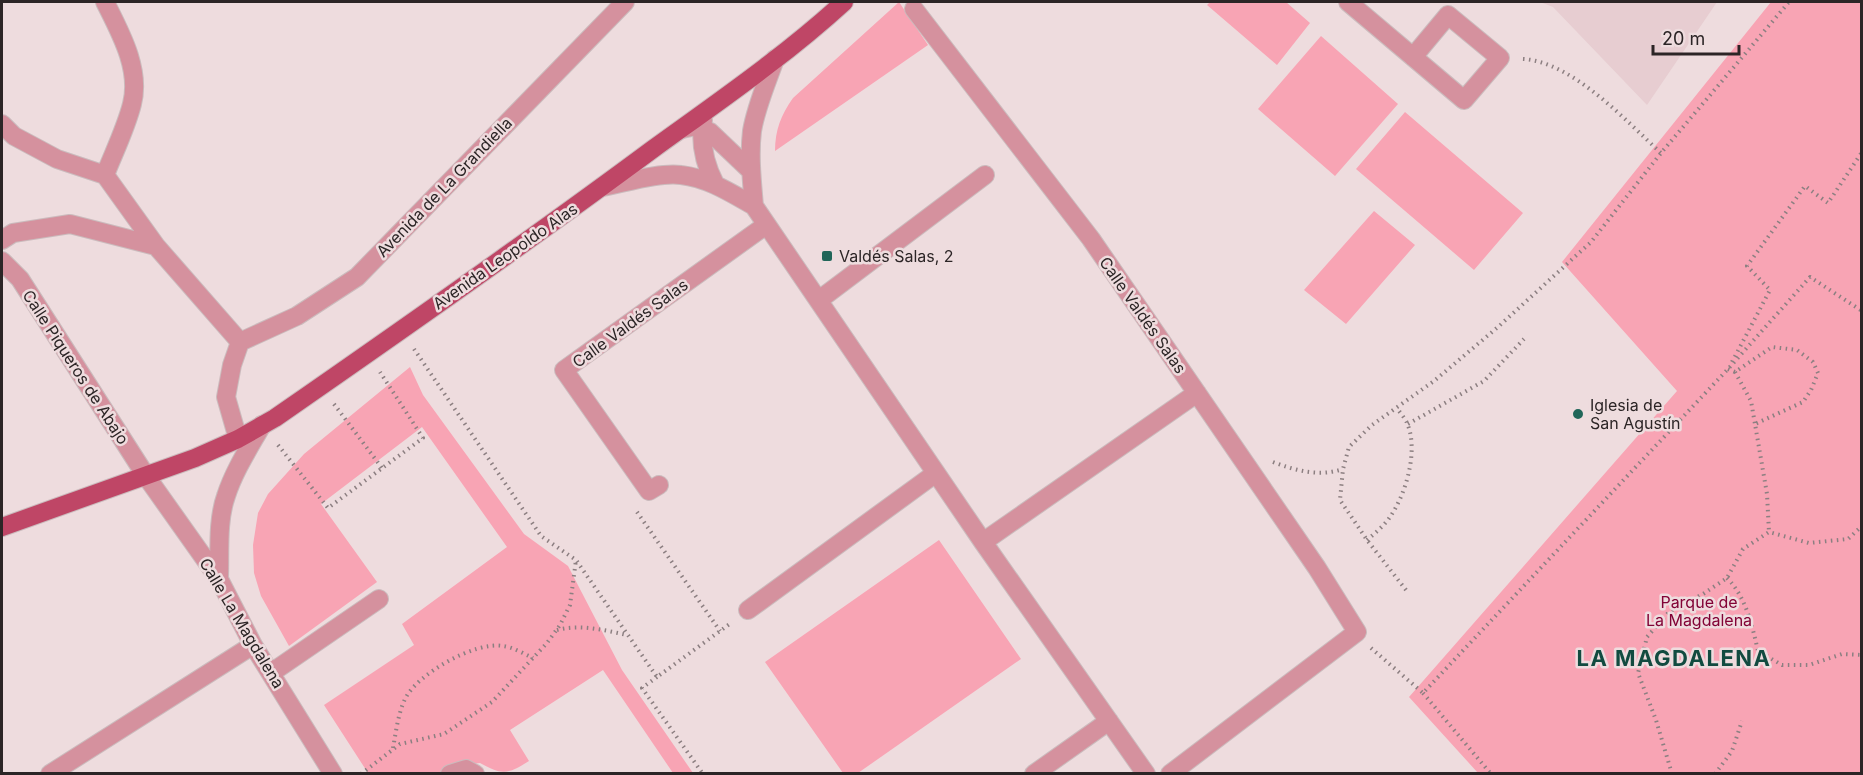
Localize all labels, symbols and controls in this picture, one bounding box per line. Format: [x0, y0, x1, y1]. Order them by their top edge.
scale bar [1653, 18, 1738, 56]
text: 20 m [1662, 28, 1705, 49]
street label: Avenida de La Grandiella [372, 113, 516, 261]
street label: Avenida Leopoldo Alas [429, 198, 581, 314]
place label: Valdés Salas, 2 [839, 246, 954, 266]
marker: Valdés Salas, 2 [820, 249, 834, 263]
street label: Calle Valdés Salas [1095, 253, 1191, 377]
street label: Calle Valdés Salas [568, 274, 692, 372]
street label: Calle Piqueros de Abajo [19, 286, 133, 448]
place label: Iglesia de San Agustín [1590, 395, 1681, 433]
marker: Iglesia de San Agustín [1571, 407, 1585, 421]
street label: Calle La Magdalena [195, 554, 289, 692]
park label: Parque de La Magdalena [1646, 592, 1752, 630]
district label: LA MAGDALENA [1577, 645, 1771, 671]

